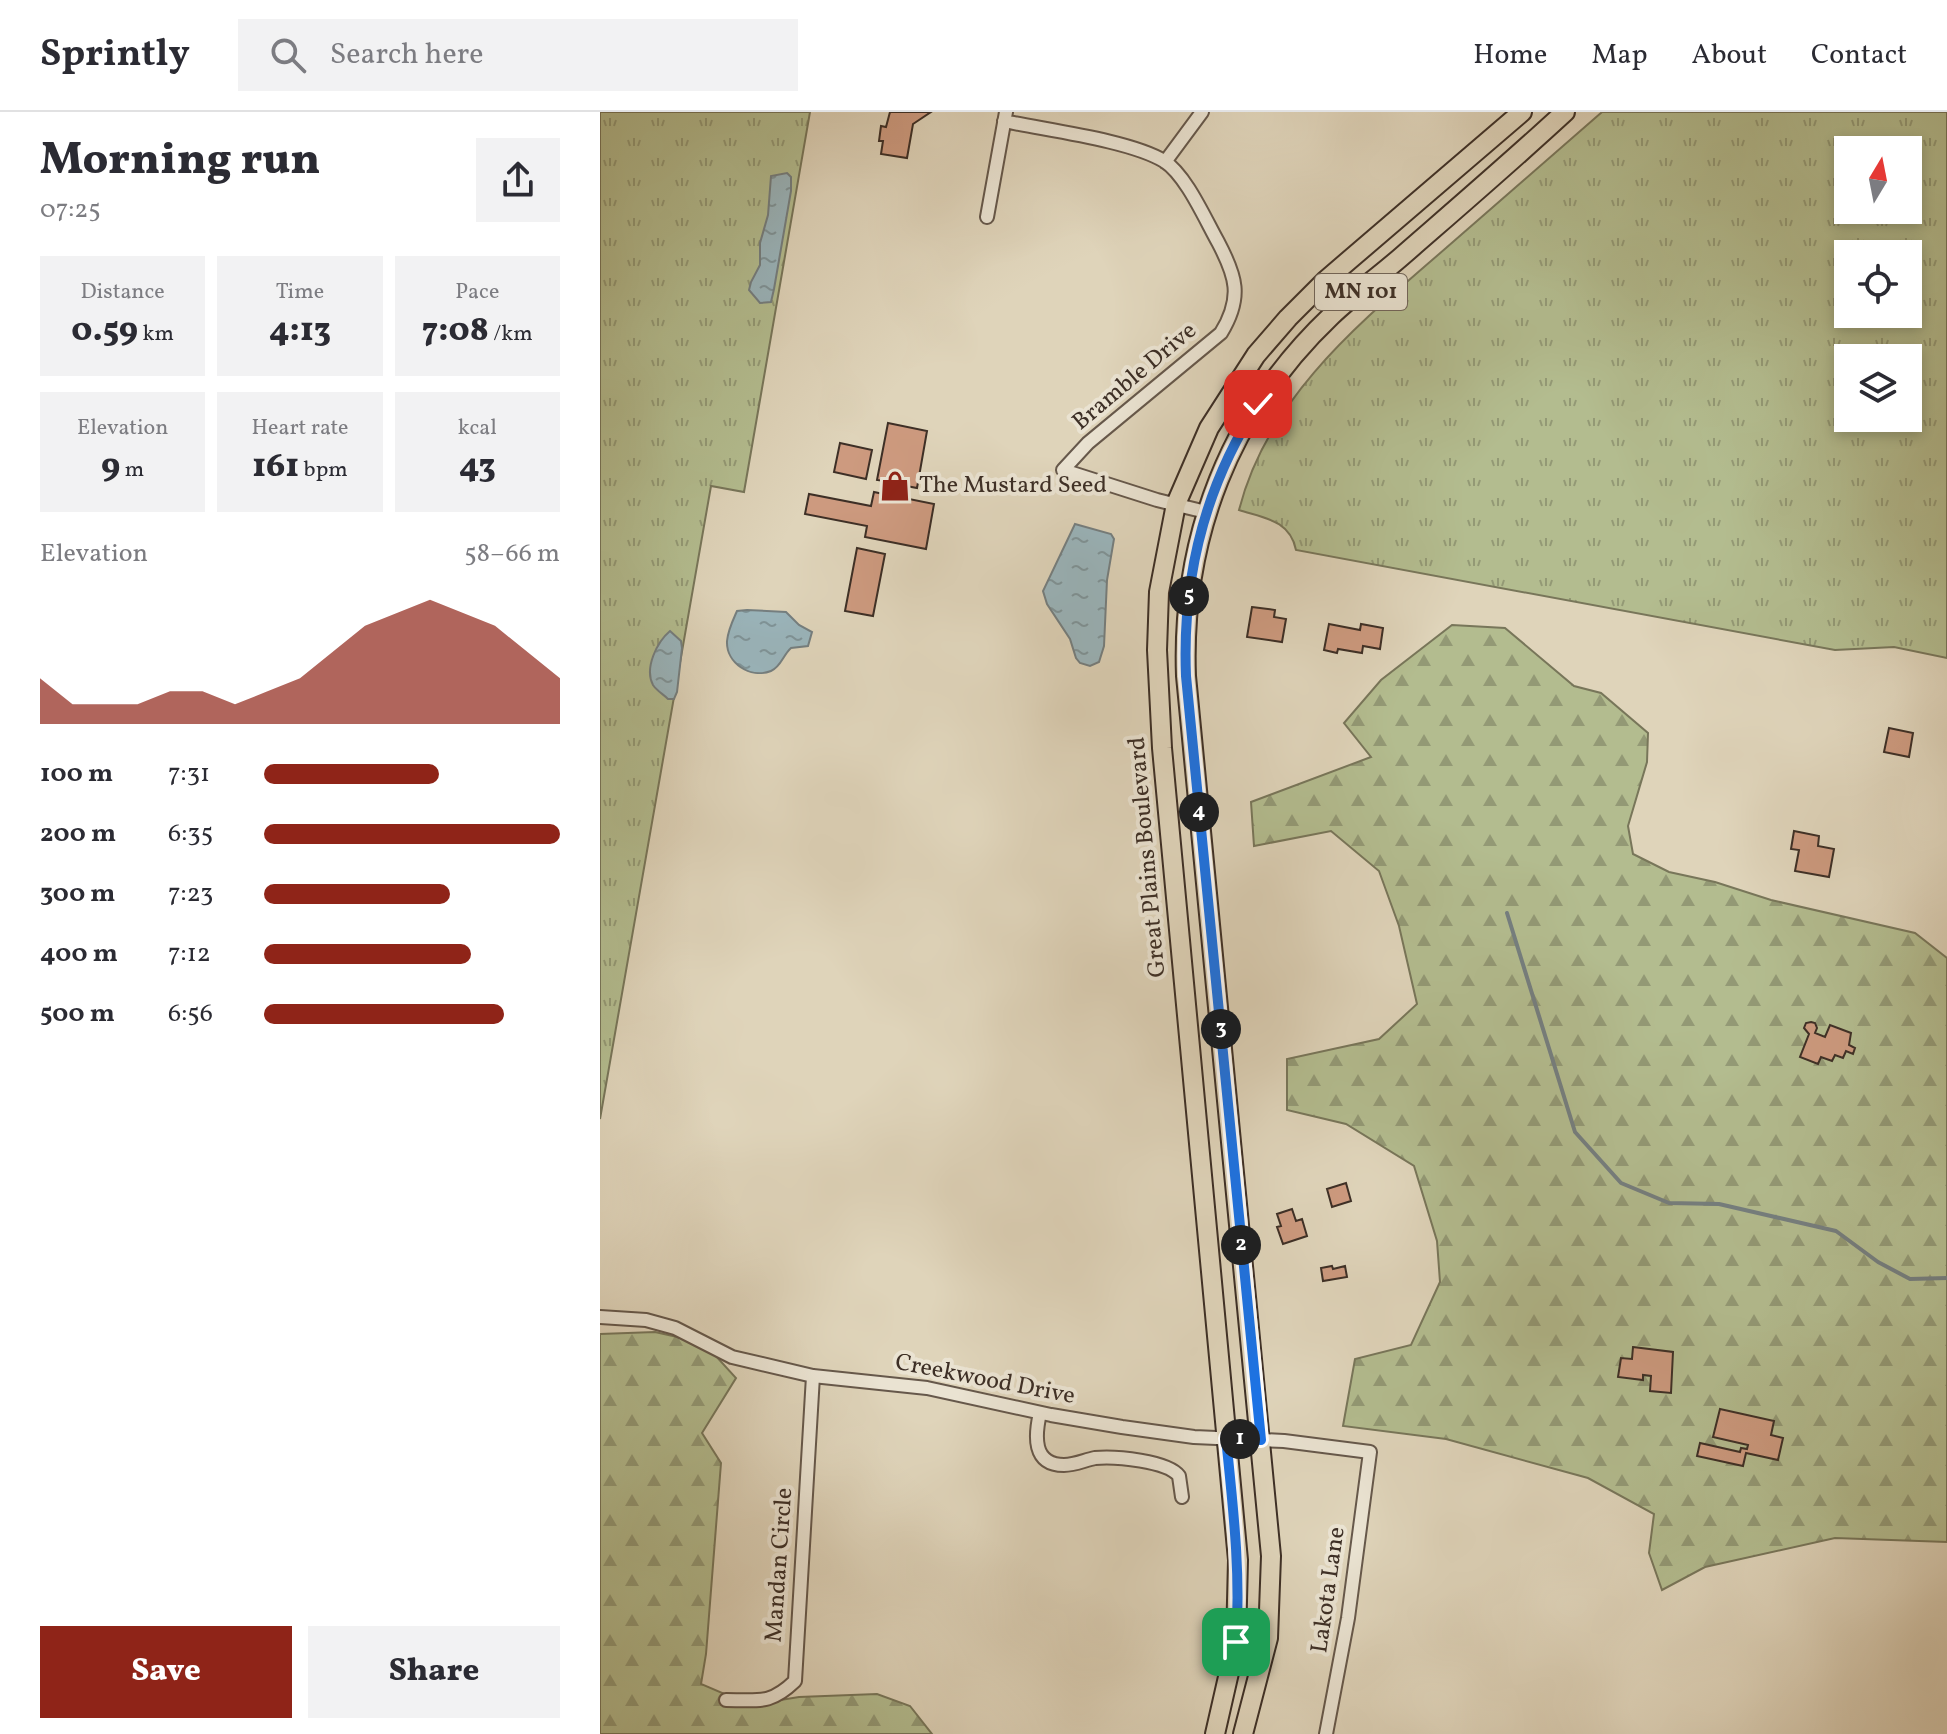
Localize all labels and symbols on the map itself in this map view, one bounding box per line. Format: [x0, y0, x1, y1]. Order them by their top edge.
north arrow [1834, 136, 1922, 224]
road number: MN 101 [1315, 274, 1407, 310]
street label: Bramble Drive [1065, 315, 1205, 439]
pin [1224, 370, 1292, 438]
shop icon: The Mustard Seed [878, 469, 912, 503]
place label: The Mustard Seed [919, 469, 1107, 503]
pin: 5 [1169, 576, 1209, 616]
street label: Great Plains Boulevard [1121, 735, 1175, 979]
pin: 4 [1179, 792, 1219, 832]
pin: 3 [1201, 1009, 1241, 1049]
pin: 2 [1221, 1225, 1261, 1265]
street label: Creekwood Drive [892, 1346, 1078, 1414]
pin: 1 [1220, 1419, 1260, 1459]
street label: Mandan Circle [758, 1487, 802, 1643]
street label: Lakota Lane [1303, 1525, 1355, 1655]
pin [1202, 1608, 1270, 1676]

